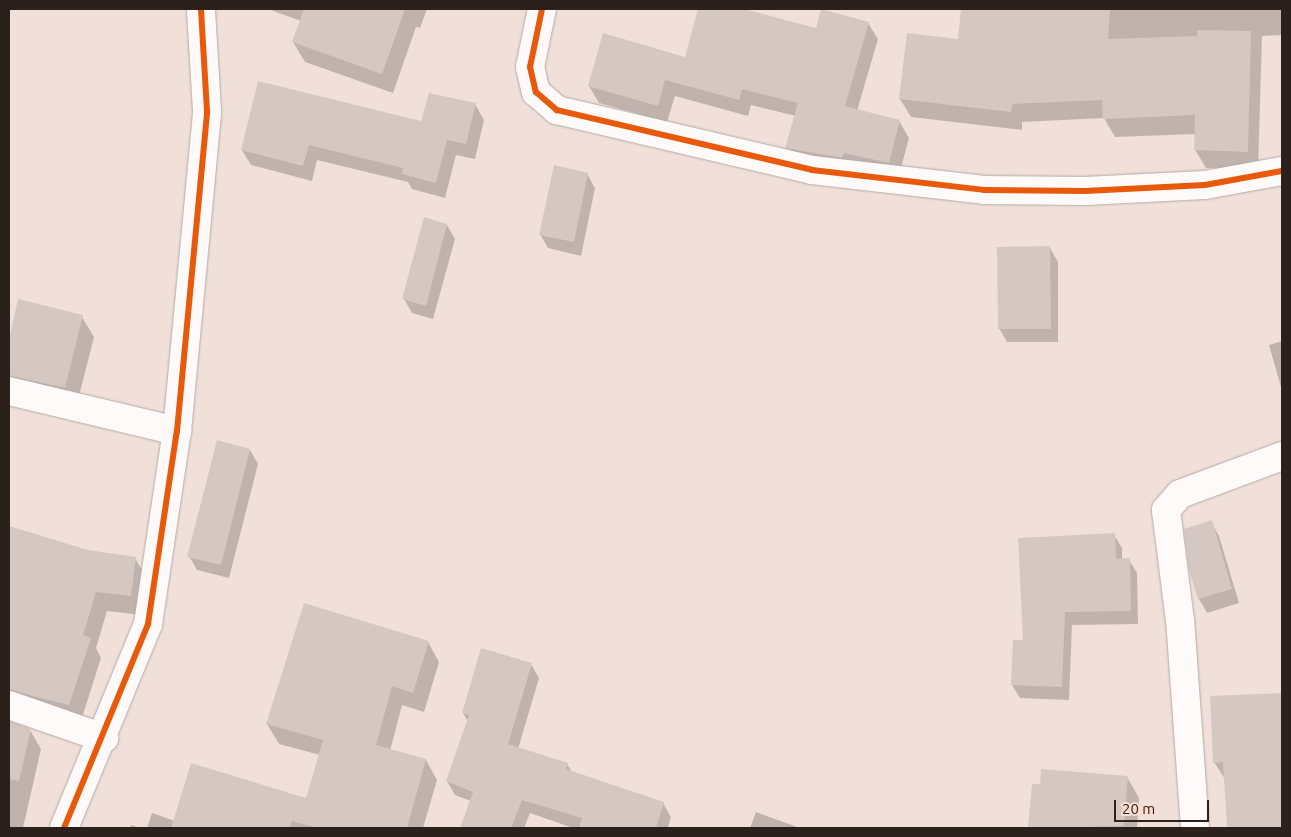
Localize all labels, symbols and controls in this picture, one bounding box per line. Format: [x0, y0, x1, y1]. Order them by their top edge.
scale bar [1116, 790, 1211, 822]
text: 20 m [1122, 800, 1155, 817]

